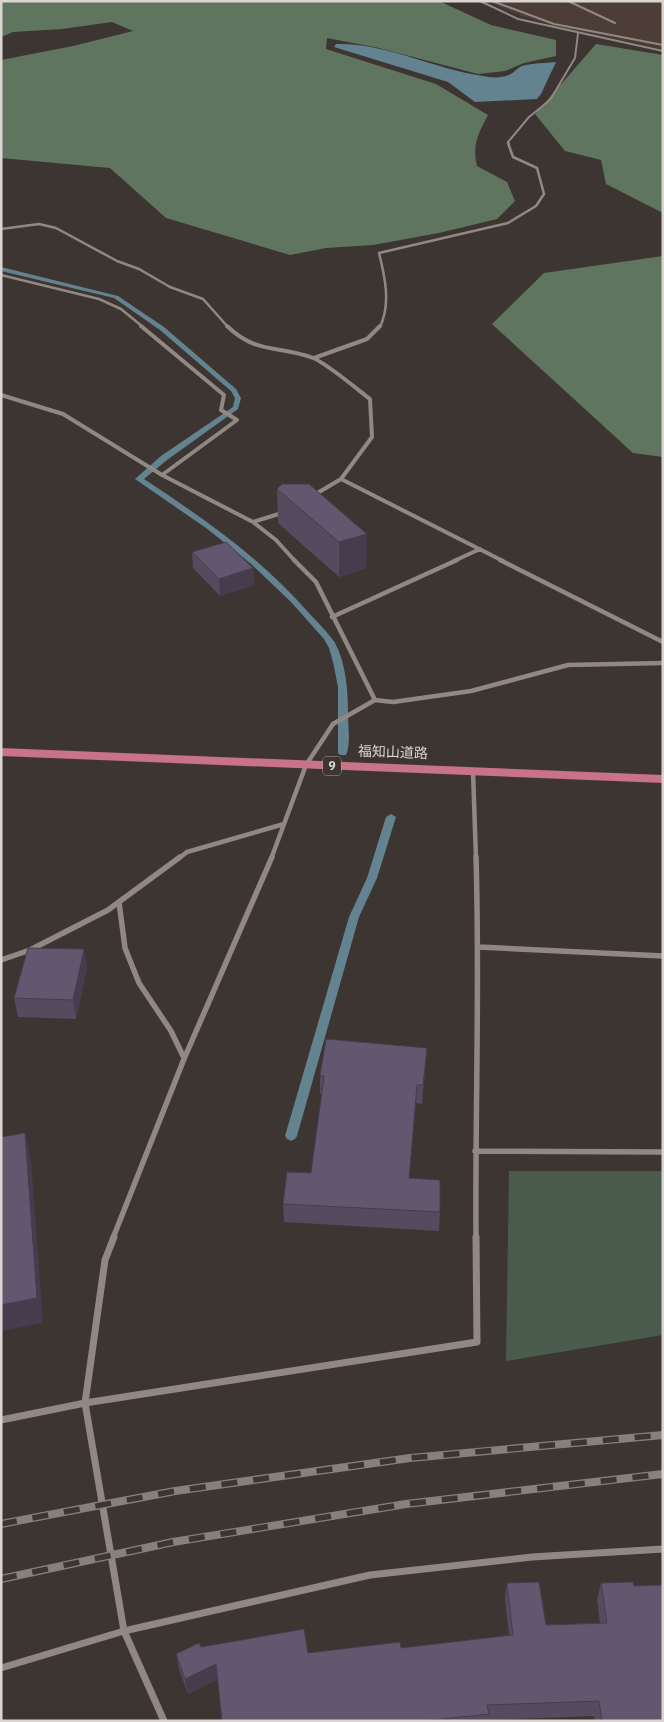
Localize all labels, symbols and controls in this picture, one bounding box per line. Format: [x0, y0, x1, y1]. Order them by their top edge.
street label: 福知山道路 [358, 742, 428, 762]
road number: 9 [323, 756, 341, 776]

